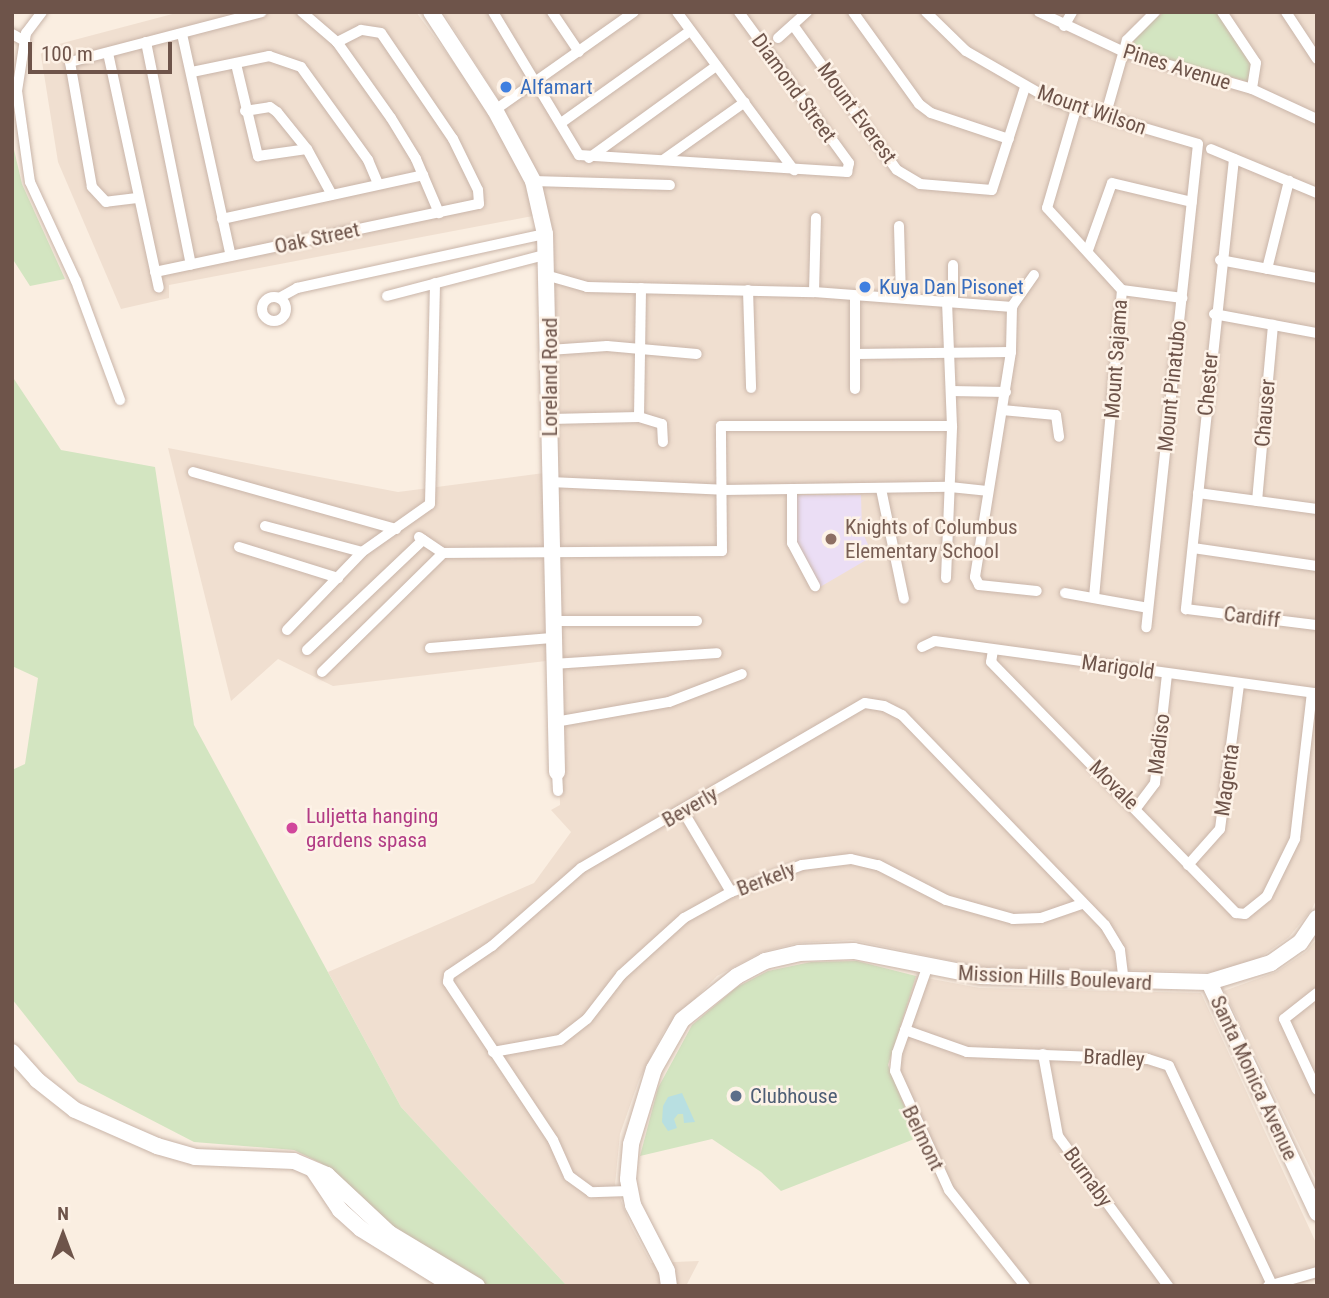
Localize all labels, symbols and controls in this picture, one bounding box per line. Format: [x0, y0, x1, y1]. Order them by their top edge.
scale bar [32, 28, 175, 72]
street label: Diamond Street [746, 29, 842, 147]
street label: Pines Avenue [1120, 39, 1234, 95]
text: 100 m [41, 42, 93, 66]
street label: Mount Everest [812, 58, 902, 168]
place label: Alfamart [520, 74, 593, 100]
marker: Alfamart [498, 79, 514, 95]
street label: Mount Wilson [1034, 80, 1150, 140]
street label: Oak Street [272, 217, 362, 259]
place label: Kuya Dan Pisonet [879, 274, 1024, 300]
marker: Kuya Dan Pisonet [857, 279, 873, 295]
street label: Mount Sajama [1099, 299, 1133, 419]
street label: Loreland Road [537, 317, 563, 437]
street label: Mount Pinatubo [1153, 319, 1191, 453]
street label: Chester [1193, 351, 1223, 417]
street label: Chauser [1249, 378, 1281, 448]
place label: Knights of Columbus Elementary School [845, 514, 1018, 564]
marker: Knights of Columbus Elementary School [823, 531, 839, 547]
street label: Cardiff [1222, 601, 1282, 633]
street label: Marigold [1080, 649, 1156, 685]
street label: Madiso [1143, 712, 1175, 776]
street label: Magenta [1209, 742, 1245, 818]
street label: Movale [1084, 755, 1144, 815]
street label: Beverly [658, 781, 722, 833]
place label: Luljetta hanging gardens spasa [306, 803, 438, 853]
marker: Luljetta hanging gardens spasa [284, 820, 300, 836]
street label: Berkely [733, 856, 799, 902]
street label: Mission Hills Boulevard [957, 960, 1153, 996]
street label: Santa Monica Avenue [1205, 992, 1303, 1164]
street label: Bradley [1083, 1044, 1145, 1072]
place label: Clubhouse [750, 1083, 837, 1109]
marker: Clubhouse [728, 1088, 744, 1104]
street label: Belmont [897, 1102, 949, 1174]
street label: Burnaby [1058, 1142, 1118, 1212]
north arrow [28, 1200, 98, 1270]
text: N [57, 1202, 69, 1225]

